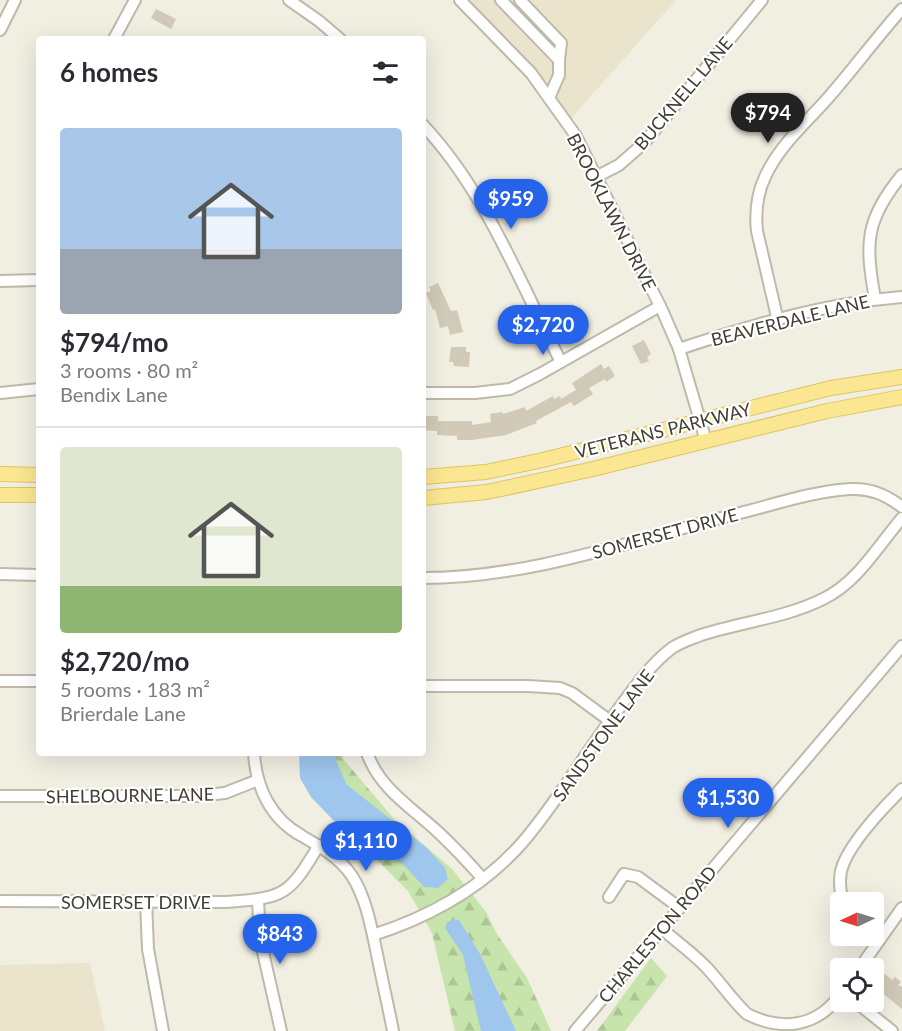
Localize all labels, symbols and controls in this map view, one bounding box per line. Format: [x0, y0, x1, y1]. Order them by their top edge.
street label: BUCKNELL LANE [629, 32, 737, 154]
text: 6 homes [60, 56, 158, 88]
icon: filters [369, 56, 402, 89]
pin: $794 [732, 93, 804, 144]
text: $794 [745, 100, 791, 124]
street label: BROOKLAWN DRIVE [563, 130, 661, 294]
icon: home [177, 167, 285, 275]
pin: $959 [475, 179, 547, 230]
text: $959 [488, 186, 534, 210]
street label: BEAVERDALE LANE [709, 290, 871, 350]
pin: $2,720 [494, 305, 592, 356]
text: $2,720 [512, 312, 574, 336]
text: $794/mo [60, 326, 168, 358]
text: 3 rooms · 80 m² [60, 358, 198, 382]
text: Bendix Lane [60, 382, 168, 406]
street label: VETERANS PARKWAY [573, 397, 754, 463]
icon: home [177, 486, 285, 594]
street label: SOMERSET DRIVE [590, 503, 740, 563]
text: $2,720/mo [60, 645, 190, 677]
street label: SANDSTONE LANE [548, 665, 658, 805]
text: 5 rooms · 183 m² [60, 677, 210, 701]
text: Brierdale Lane [60, 701, 186, 725]
pin: $1,530 [679, 778, 777, 829]
street label: SHELBOURNE LANE [46, 783, 214, 807]
text: $1,530 [697, 785, 759, 809]
pin: $1,110 [317, 821, 415, 872]
text: $1,110 [335, 828, 397, 852]
street label: CHARLESTON ROAD [593, 861, 721, 1007]
street label: SOMERSET DRIVE [61, 891, 211, 913]
north arrow [830, 892, 884, 946]
map controls [830, 892, 884, 1012]
pin: $843 [244, 914, 316, 965]
text: $843 [257, 921, 303, 945]
button: locate [830, 958, 884, 1012]

